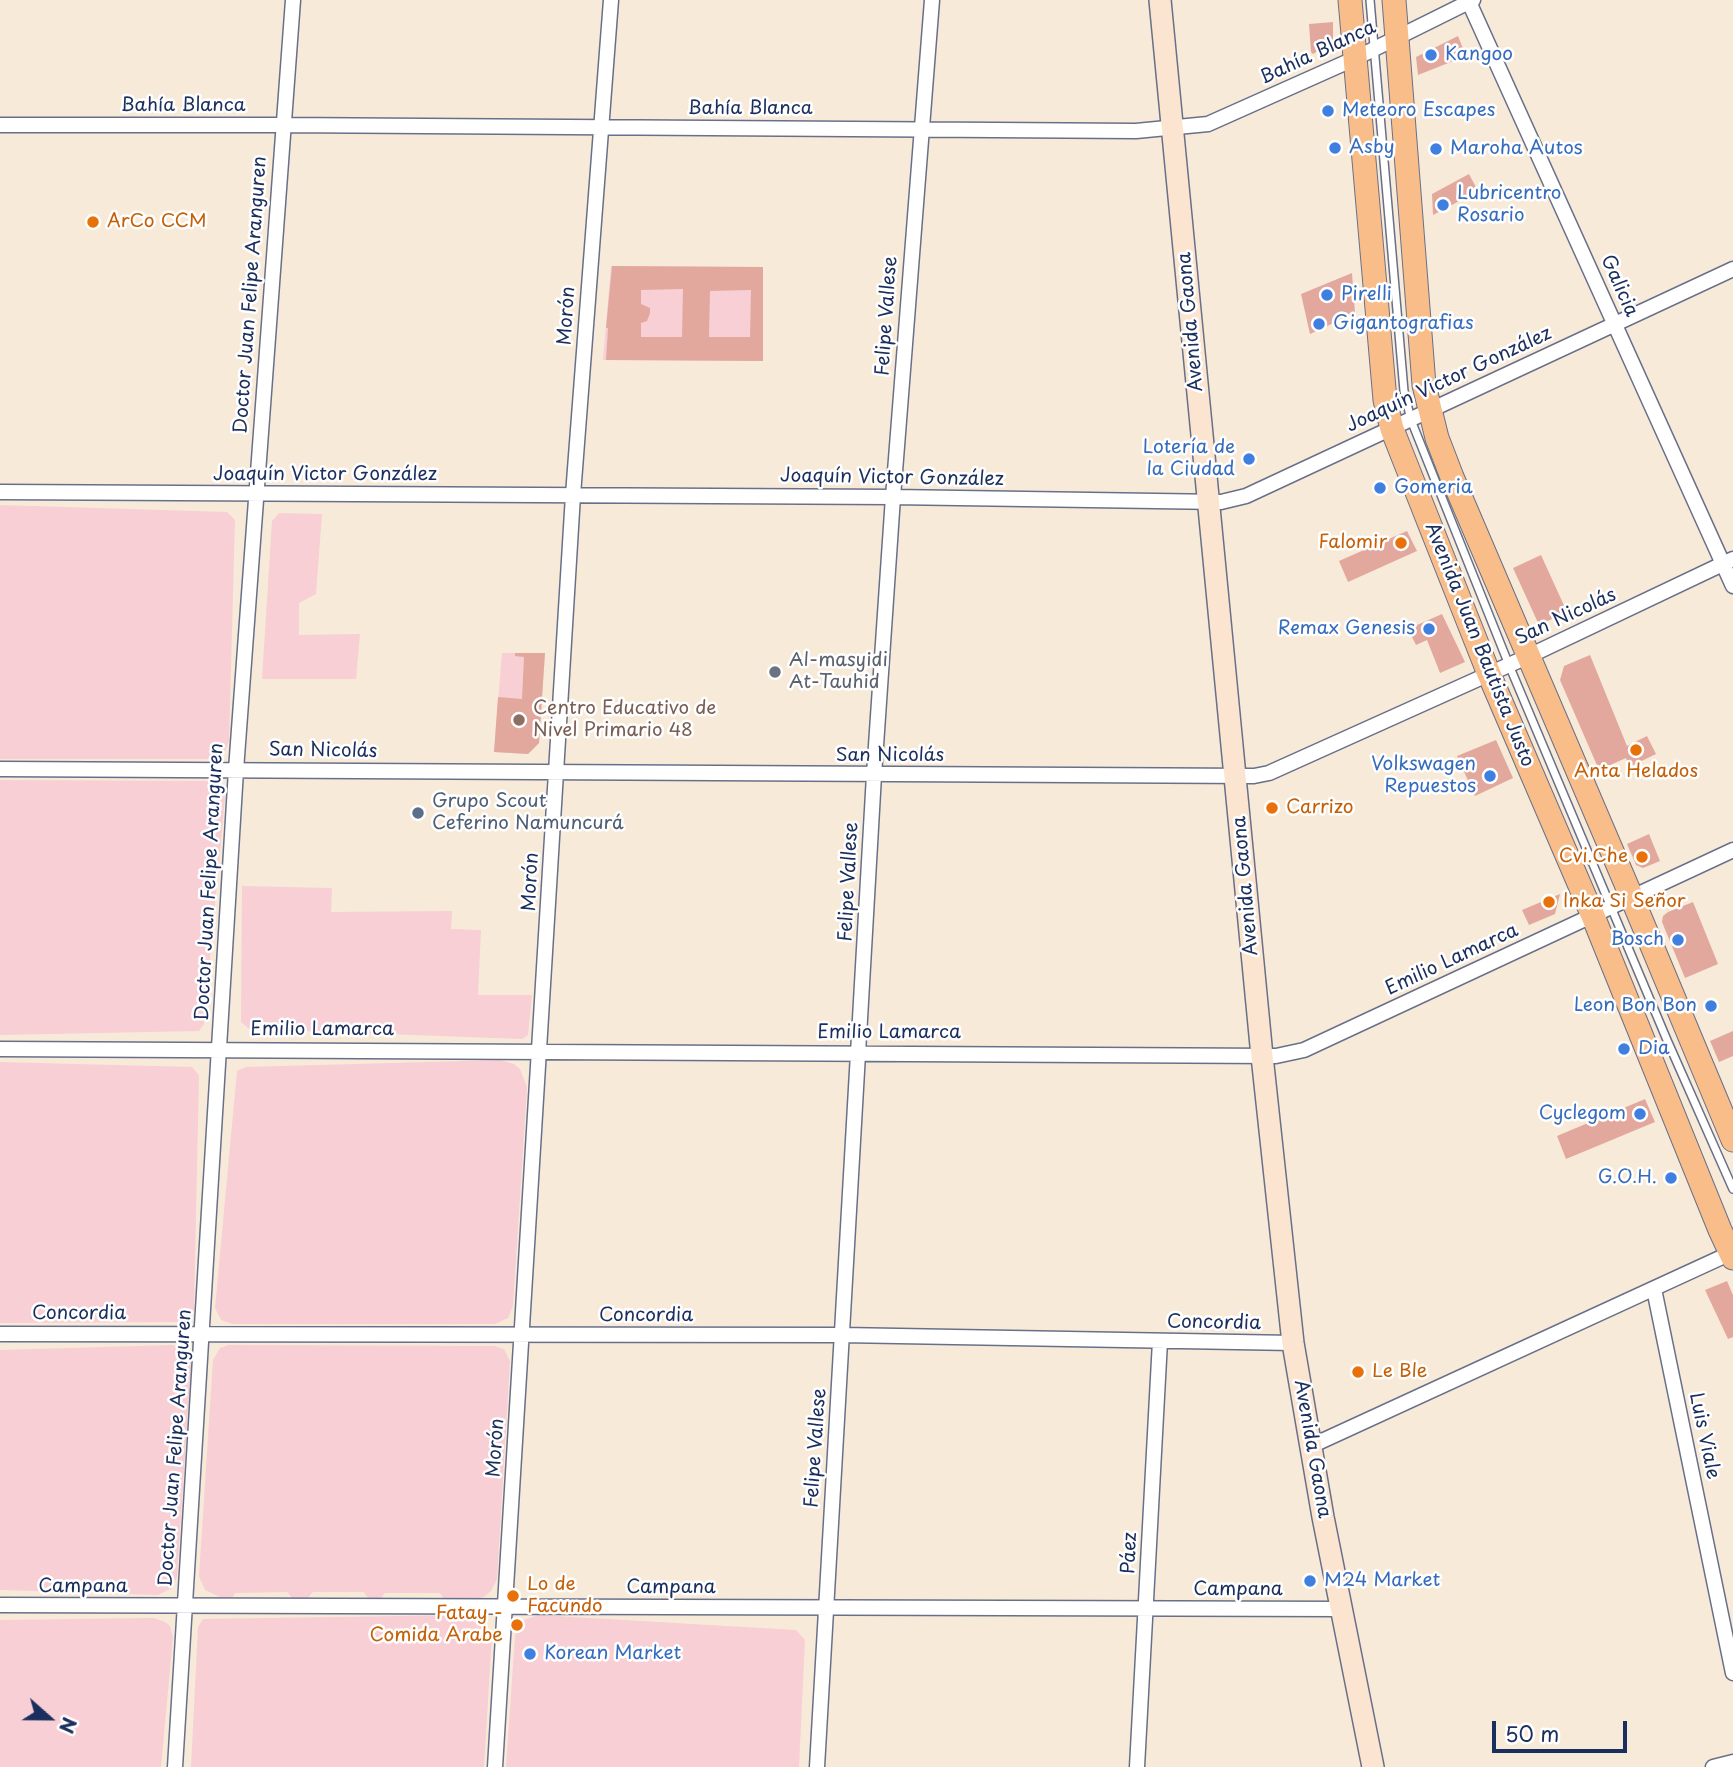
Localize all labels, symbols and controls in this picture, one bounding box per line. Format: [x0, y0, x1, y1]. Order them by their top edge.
street label: Bahía Blanca [1257, 16, 1379, 90]
place label: Kangoo [1445, 44, 1513, 66]
marker: Kangoo [1423, 47, 1439, 63]
street label: Bahía Blanca [120, 95, 246, 117]
street label: Bahía Blanca [687, 98, 813, 120]
place label: Meteoro Escapes [1342, 100, 1495, 122]
marker: Meteoro Escapes [1320, 103, 1336, 119]
place label: Asby [1349, 137, 1395, 159]
place label: Maroha Autos [1450, 138, 1583, 160]
marker: Asby [1327, 140, 1343, 156]
marker: Maroha Autos [1428, 141, 1444, 157]
street label: Doctor Juan Felipe Aranguren [230, 155, 272, 435]
place label: Lubricentro Rosario [1457, 183, 1561, 227]
marker: Lubricentro Rosario [1435, 197, 1451, 213]
place label: ArCo CCM [107, 211, 207, 233]
marker: ArCo CCM [85, 214, 101, 230]
street label: Avenida Gaona [1174, 251, 1208, 393]
street label: Galicia [1595, 252, 1643, 320]
street label: Felipe Vallese [871, 255, 903, 377]
place label: Pirelli [1341, 284, 1392, 306]
street label: Morón [554, 286, 580, 346]
marker: Pirelli [1319, 287, 1335, 303]
place label: Gigantografias [1333, 313, 1474, 335]
marker: Gigantografias [1311, 316, 1327, 332]
street label: Joaquín Victor González [1343, 322, 1555, 438]
place label: Lotería de la Ciudad [1143, 437, 1235, 481]
marker: Lotería de la Ciudad [1241, 451, 1257, 467]
street label: Joaquín Victor González [213, 464, 437, 486]
street label: Joaquín Victor González [780, 465, 1004, 491]
place label: Gomeria [1394, 477, 1473, 499]
marker: Gomeria [1372, 480, 1388, 496]
street label: Avenida Juan Bautista Justo [1419, 520, 1539, 770]
place label: Falomir [1318, 532, 1387, 554]
marker: Falomir [1393, 535, 1409, 551]
street label: San Nicolás [1512, 584, 1620, 650]
place label: Remax Genesis [1278, 618, 1415, 640]
marker: Remax Genesis [1421, 621, 1437, 637]
place label: Al-masyidi At-Tauhid [789, 650, 888, 694]
marker: Al-masyidi At-Tauhid [767, 664, 783, 680]
place label: Centro Educativo de Nivel Primario 48 [533, 698, 716, 742]
marker: Centro Educativo de Nivel Primario 48 [511, 712, 527, 728]
street label: San Nicolás [269, 739, 377, 763]
street label: Doctor Juan Felipe Aranguren [191, 742, 229, 1022]
marker: Anta Helados [1628, 742, 1644, 758]
street label: San Nicolás [836, 745, 944, 767]
place label: Volkswagen Repuestos [1371, 754, 1476, 798]
place label: Anta Helados [1574, 761, 1698, 783]
marker: Volkswagen Repuestos [1482, 768, 1498, 784]
place label: Grupo Scout Ceferino Namuncurá [432, 791, 624, 835]
place label: Carrizo [1286, 797, 1353, 819]
marker: Carrizo [1264, 800, 1280, 816]
marker: Grupo Scout Ceferino Namuncurá [410, 805, 426, 821]
street label: Avenida Gaona [1229, 815, 1263, 957]
street label: Felipe Vallese [834, 822, 864, 942]
place label: Cvi.Che [1559, 846, 1628, 868]
marker: Cvi.Che [1634, 849, 1650, 865]
street label: Morón [518, 852, 544, 912]
place label: Inka Si Señor [1563, 891, 1686, 913]
marker: Inka Si Señor [1541, 894, 1557, 910]
street label: Emilio Lamarca [1382, 919, 1522, 1001]
place label: Bosch [1610, 929, 1664, 951]
marker: Bosch [1670, 932, 1686, 948]
place label: Leon Bon Bon [1574, 995, 1697, 1017]
marker: Leon Bon Bon [1703, 998, 1719, 1014]
street label: Emilio Lamarca [250, 1019, 394, 1041]
street label: Emilio Lamarca [817, 1022, 961, 1044]
place label: Dia [1638, 1038, 1670, 1060]
marker: Dia [1616, 1041, 1632, 1057]
place label: Cyclegom [1539, 1103, 1626, 1125]
marker: Cyclegom [1632, 1106, 1648, 1122]
place label: G.O.H. [1598, 1167, 1657, 1189]
marker: G.O.H. [1663, 1170, 1679, 1186]
street label: Concordia [32, 1303, 126, 1325]
street label: Concordia [599, 1305, 693, 1327]
street label: Doctor Juan Felipe Aranguren [155, 1308, 197, 1588]
street label: Concordia [1167, 1311, 1261, 1335]
place label: Le Ble [1372, 1361, 1427, 1383]
marker: Le Ble [1350, 1364, 1366, 1380]
street label: Avenida Gaona [1289, 1378, 1335, 1520]
street label: Felipe Vallese [800, 1387, 832, 1509]
street label: Luis Viale [1684, 1390, 1724, 1482]
street label: Morón [483, 1418, 509, 1478]
street label: Páez [1118, 1532, 1142, 1574]
place label: M24 Market [1324, 1570, 1440, 1592]
marker: M24 Market [1302, 1573, 1318, 1589]
place label: Lo de Facundo [527, 1574, 603, 1618]
street label: Campana [38, 1576, 128, 1598]
street label: Campana [626, 1577, 716, 1599]
street label: Campana [1193, 1579, 1283, 1601]
marker: Lo de Facundo [505, 1588, 521, 1604]
place label: Fatay - Comida Arabe [369, 1603, 503, 1647]
marker: Fatay - Comida Arabe [509, 1617, 525, 1633]
place label: Korean Market [544, 1643, 681, 1665]
marker: Korean Market [522, 1646, 538, 1662]
north arrow [14, 1683, 84, 1753]
scale bar [1495, 1708, 1630, 1752]
text: N [53, 1713, 84, 1738]
text: 50 m [1505, 1717, 1559, 1749]

